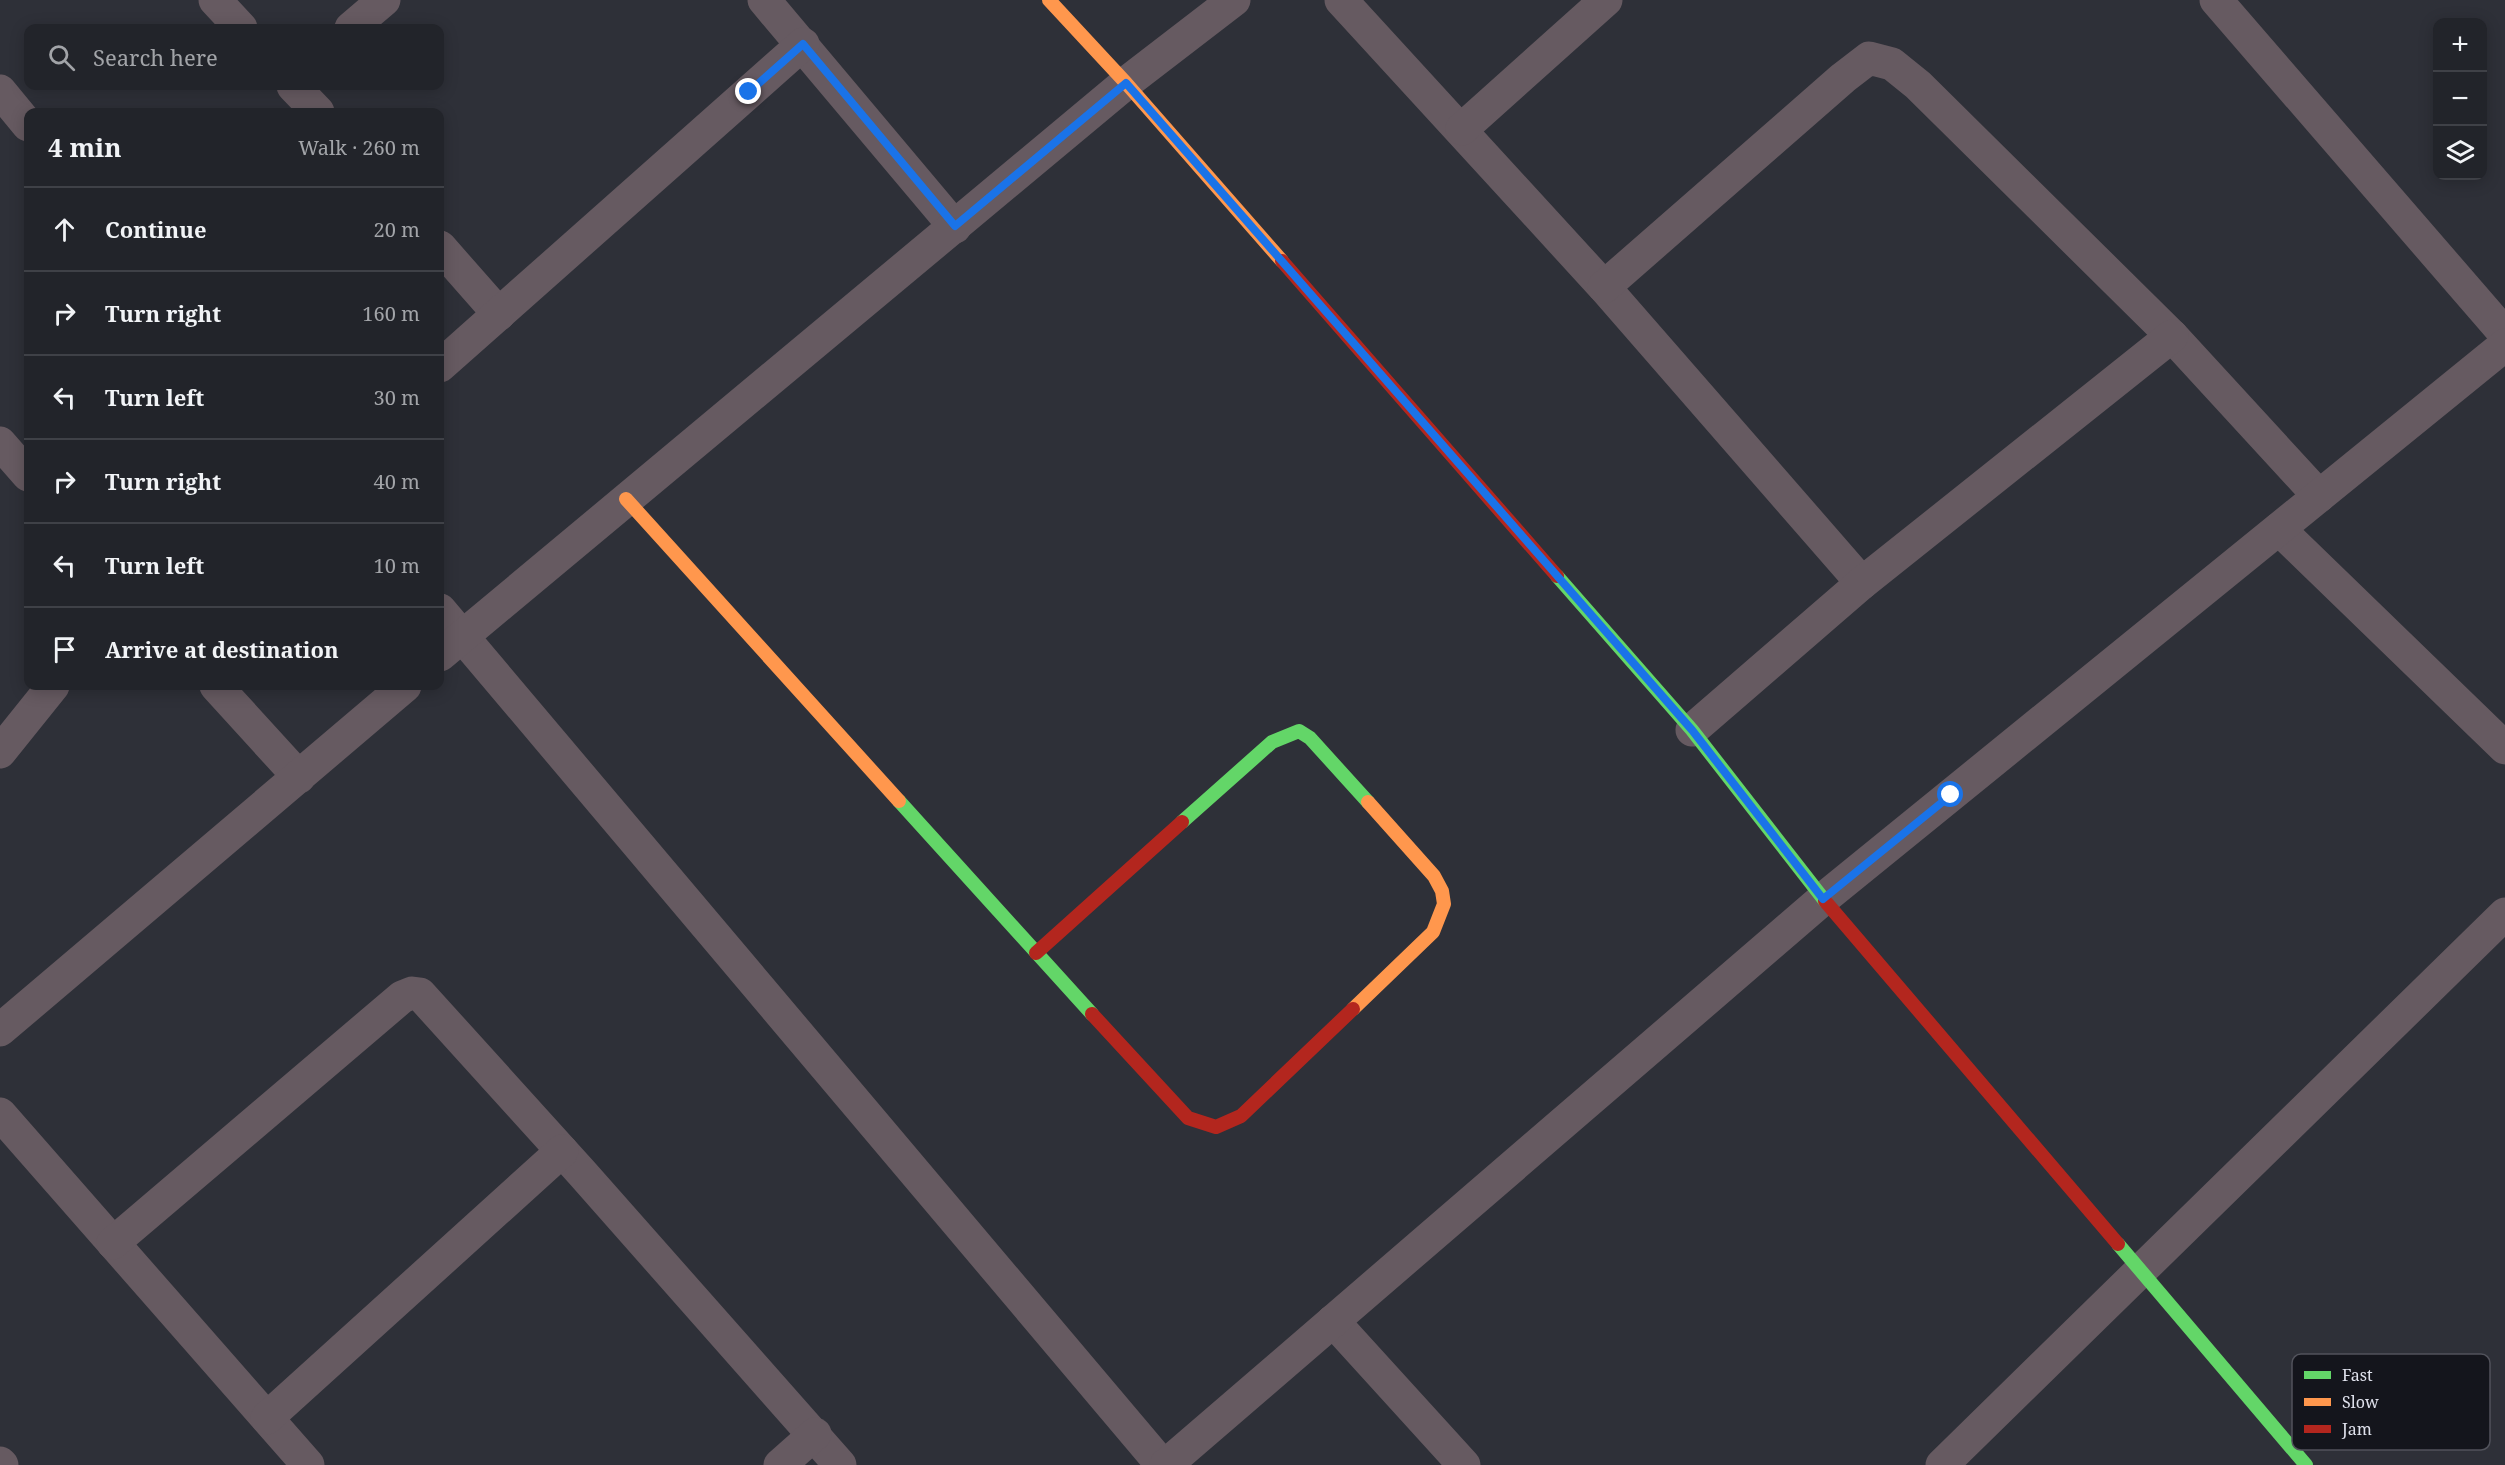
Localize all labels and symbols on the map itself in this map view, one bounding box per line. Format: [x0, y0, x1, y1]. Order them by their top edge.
route end [735, 78, 761, 104]
route start [1937, 781, 1963, 807]
legend [2292, 1354, 2490, 1450]
text: Fast [2342, 1364, 2373, 1386]
text: Slow [2342, 1391, 2379, 1413]
text: Jam [2341, 1418, 2372, 1440]

